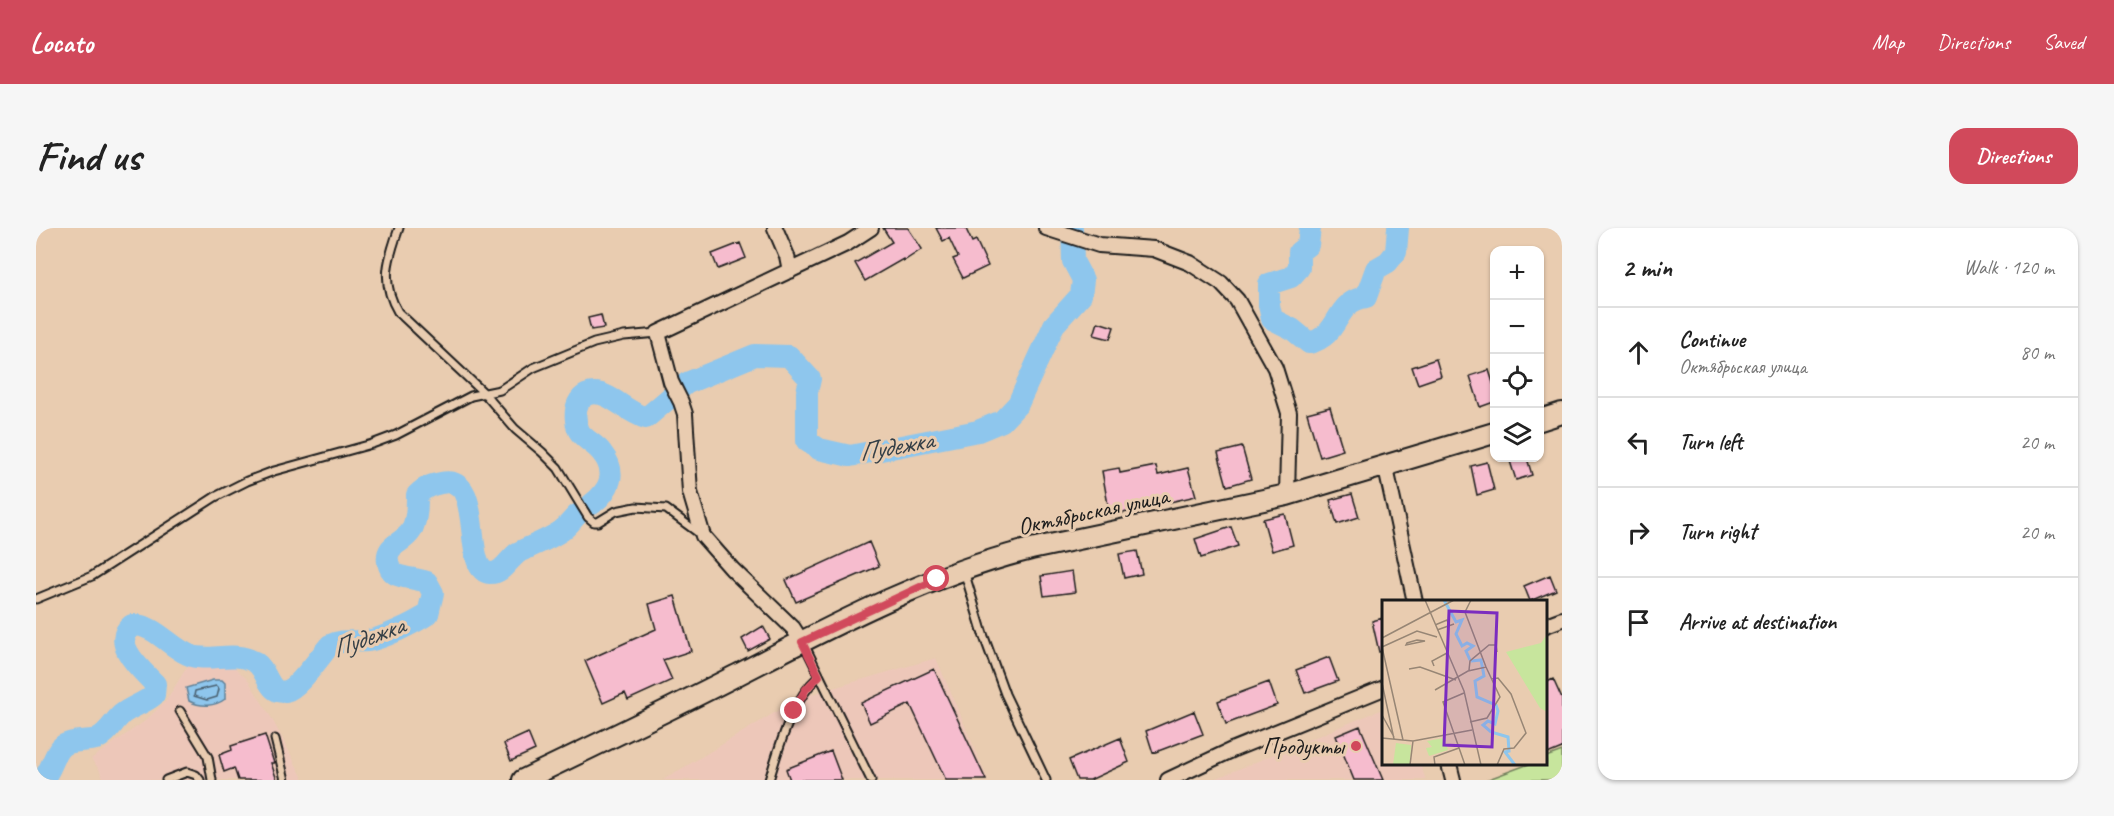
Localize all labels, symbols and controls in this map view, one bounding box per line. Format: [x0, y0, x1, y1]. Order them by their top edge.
text: Locato [30, 25, 93, 60]
text: Map [1872, 29, 1904, 55]
text: Directions [1937, 29, 2010, 55]
text: Saved [2043, 29, 2084, 55]
button: Directions [1949, 128, 2078, 184]
text: Find us [36, 130, 141, 183]
map controls [1490, 246, 1544, 462]
button: + [1490, 246, 1544, 300]
text: 2 min [1622, 251, 1672, 284]
text: Walk · 120 m [1964, 255, 2054, 280]
button: − [1490, 300, 1544, 354]
text: Continue [1679, 326, 1745, 354]
icon: ahead [1622, 336, 1655, 369]
text: 80 m [2020, 340, 2054, 365]
button: locate [1490, 354, 1544, 408]
text: Октябрьская улица [1679, 354, 1807, 379]
button: layers [1490, 408, 1544, 462]
water label: Пудежка [856, 423, 939, 469]
icon: left [1622, 426, 1655, 459]
text: Turn left [1679, 428, 1743, 456]
text: 20 m [2020, 430, 2054, 455]
street label: Октябрьская улица [1015, 480, 1173, 542]
icon: right [1622, 516, 1655, 549]
text: Turn right [1679, 518, 1756, 546]
text: 20 m [2020, 520, 2054, 545]
route start [923, 565, 949, 591]
inset map [1382, 600, 1547, 765]
icon: arrive [1622, 606, 1655, 639]
water label: Пудежка [327, 608, 412, 665]
text: Arrive at destination [1679, 608, 1836, 636]
route end [780, 697, 806, 723]
place label: Продукты [1262, 731, 1346, 761]
marker: Продукты [1349, 739, 1363, 753]

